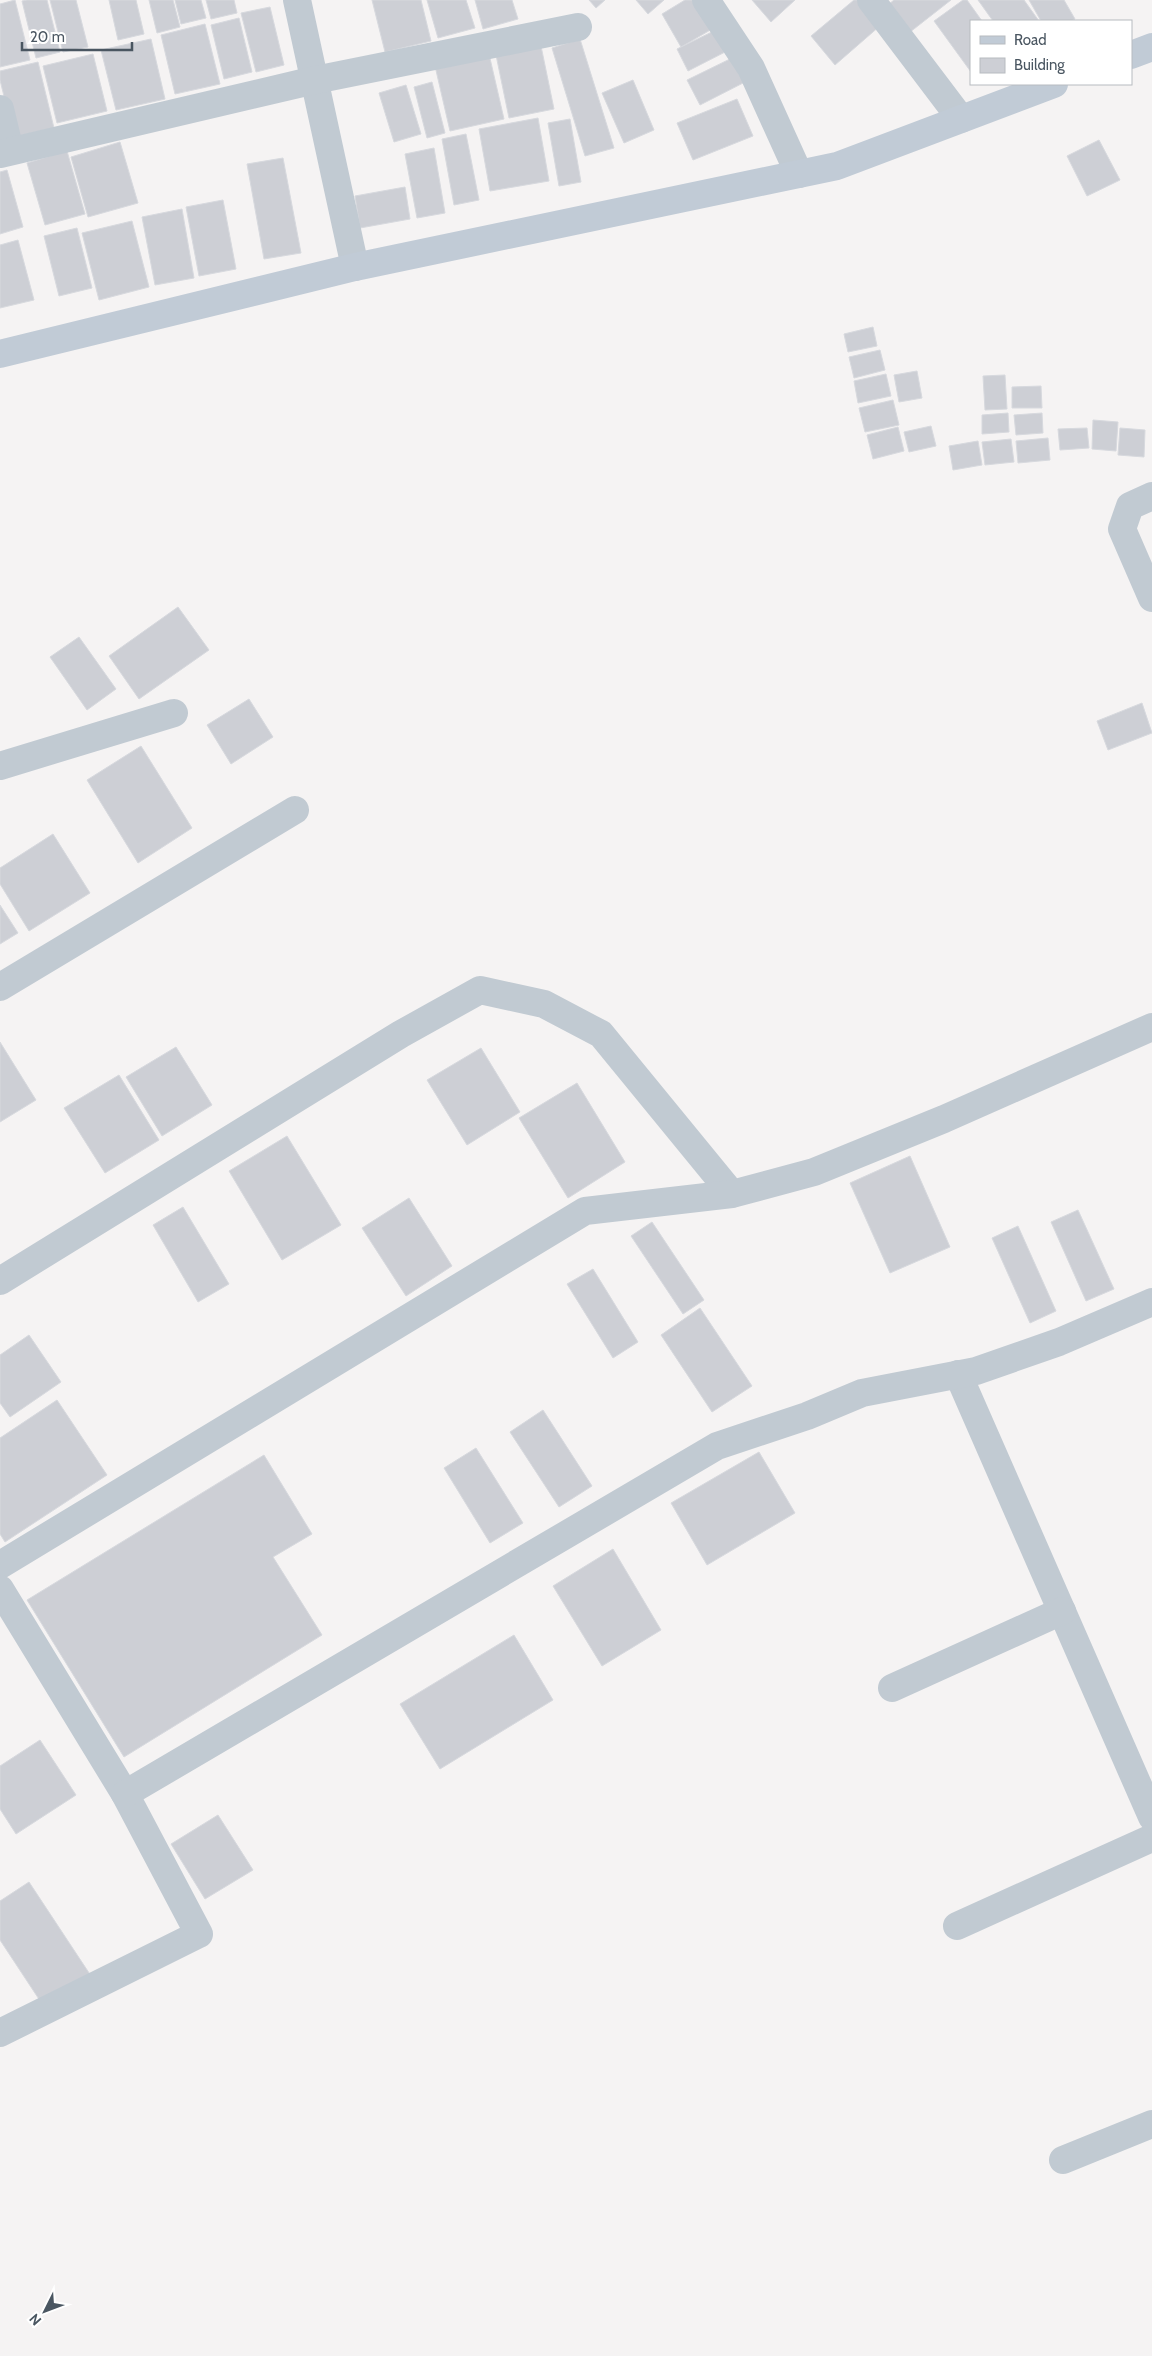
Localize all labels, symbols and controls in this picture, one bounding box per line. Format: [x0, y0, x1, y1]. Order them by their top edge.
scale bar [22, 20, 132, 52]
legend [970, 20, 1132, 85]
text: 20 m [30, 28, 65, 46]
text: Road [1014, 31, 1047, 49]
text: Building [1014, 56, 1065, 74]
north arrow [20, 2286, 70, 2336]
text: N [25, 2310, 45, 2329]

